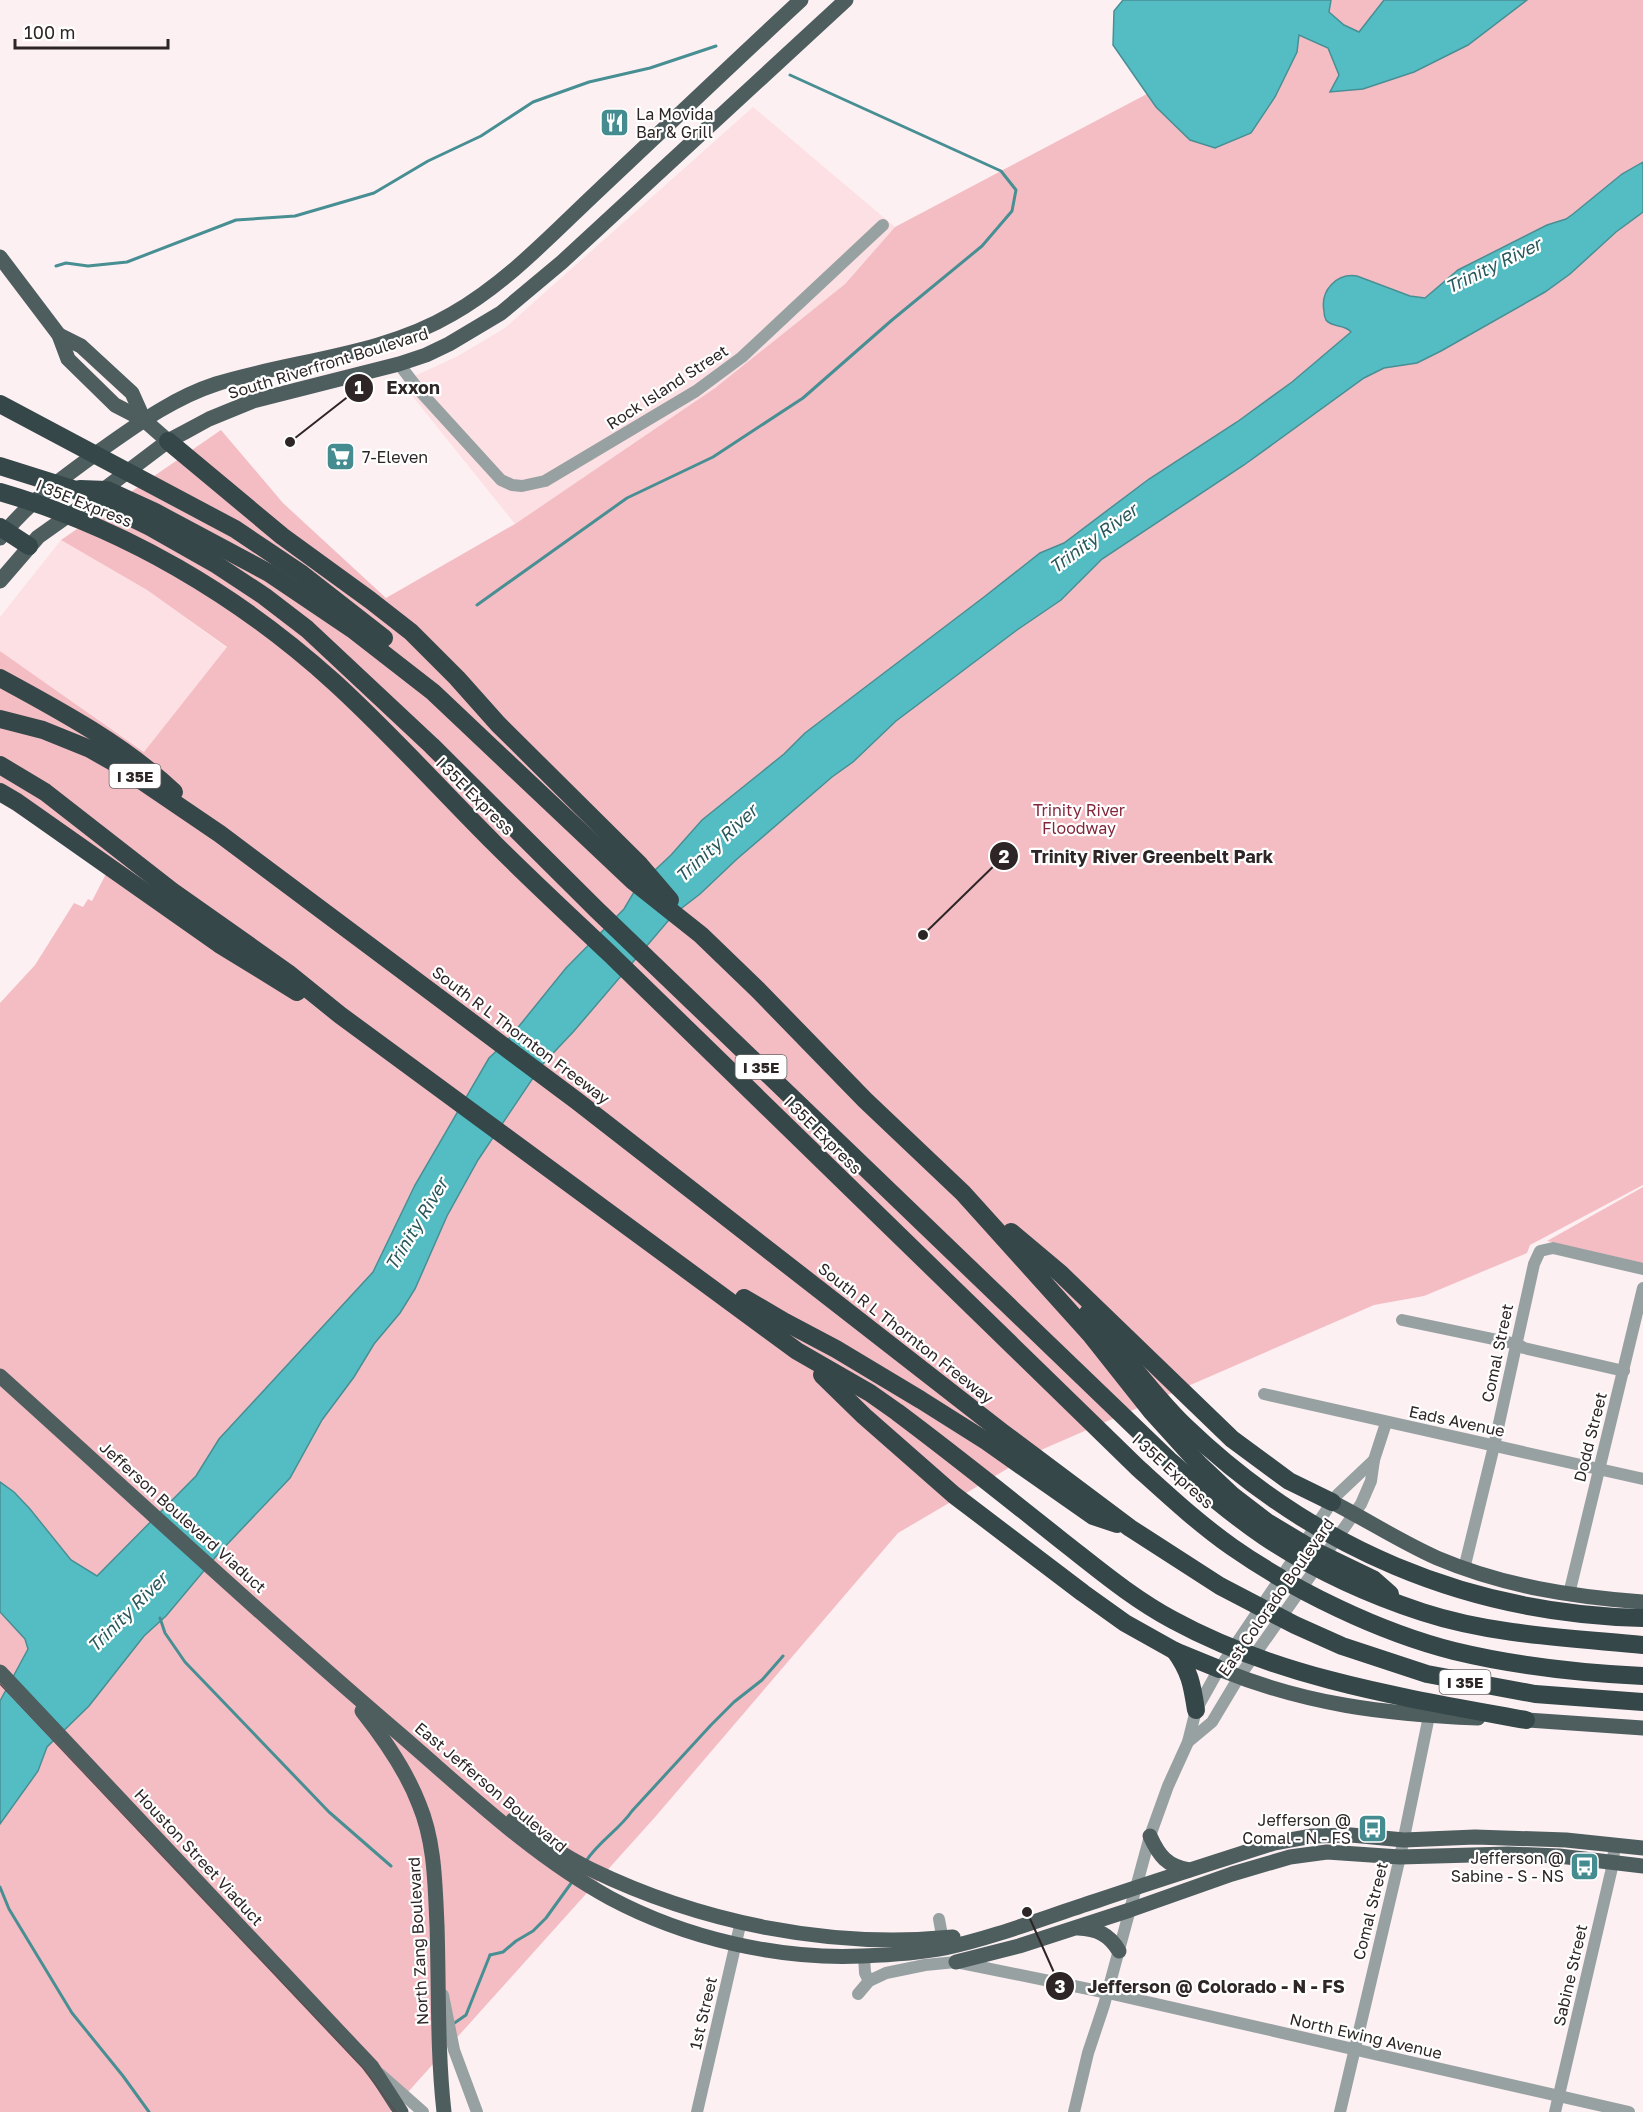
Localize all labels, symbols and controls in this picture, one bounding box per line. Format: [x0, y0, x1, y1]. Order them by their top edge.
scale bar [15, 12, 168, 50]
text: 100 m [24, 21, 75, 43]
place label: La Movida Bar & Grill [636, 104, 714, 142]
restaurant icon: La Movida Bar & Grill [599, 107, 631, 139]
water label: Trinity River [1442, 231, 1547, 298]
street label: South Riverfront Boulevard [225, 323, 431, 403]
street label: Rock Island Street [603, 340, 731, 434]
callout: Exxon [344, 370, 452, 406]
text: 1 [354, 376, 364, 398]
text: Exxon [386, 376, 440, 398]
supermarket icon: 7-Eleven [325, 441, 357, 473]
place label: 7-Eleven [362, 447, 428, 467]
street label: I 35E Express [33, 475, 135, 531]
water label: Trinity River [1045, 497, 1144, 577]
street label: I 35E Express [432, 753, 518, 839]
road number: I 35E [110, 764, 160, 788]
water label: Trinity River [671, 798, 764, 886]
park label: Trinity River Floodway [1033, 800, 1125, 838]
callout: Trinity River Greenbelt Park [989, 838, 1285, 874]
text: 2 [999, 845, 1010, 867]
text: Trinity River Greenbelt Park [1031, 845, 1274, 867]
street label: South R L Thornton Freeway [428, 962, 614, 1108]
road number: I 35E [736, 1055, 786, 1079]
street label: I 35E Express [780, 1092, 866, 1178]
water label: Trinity River [380, 1171, 454, 1274]
street label: South R L Thornton Freeway [814, 1258, 998, 1408]
street label: Comal Street [1477, 1302, 1517, 1404]
street label: Dodd Street [1569, 1390, 1611, 1484]
street label: Eads Avenue [1407, 1401, 1507, 1441]
street label: I 35E Express [1128, 1429, 1218, 1513]
street label: Jefferson Boulevard Viaduct [96, 1437, 270, 1597]
street label: East Colorado Boulevard [1214, 1514, 1338, 1680]
water label: Trinity River [83, 1565, 174, 1656]
road number: I 35E [1440, 1670, 1490, 1694]
street label: East Jefferson Boulevard [411, 1718, 571, 1856]
street label: Houston Street Viaduct [130, 1784, 268, 1930]
place label: Jefferson @ Comal - N - FS [1242, 1810, 1351, 1848]
bus stop icon: Jefferson @ Comal - N - FS [1356, 1813, 1388, 1845]
place label: Jefferson @ Sabine - S - NS [1451, 1848, 1564, 1886]
bus stop icon: Jefferson @ Sabine - S - NS [1569, 1851, 1601, 1883]
street label: North Zang Boulevard [404, 1856, 432, 2026]
street label: Comal Street [1348, 1860, 1392, 1962]
street label: Sabine Street [1549, 1922, 1591, 2028]
callout: Jefferson @ Colorado - N - FS [1045, 1968, 1356, 2004]
street label: 1st Street [685, 1975, 721, 2051]
text: 3 [1055, 1975, 1066, 1997]
text: Jefferson @ Colorado - N - FS [1087, 1975, 1345, 1997]
street label: North Ewing Avenue [1288, 2009, 1444, 2063]

